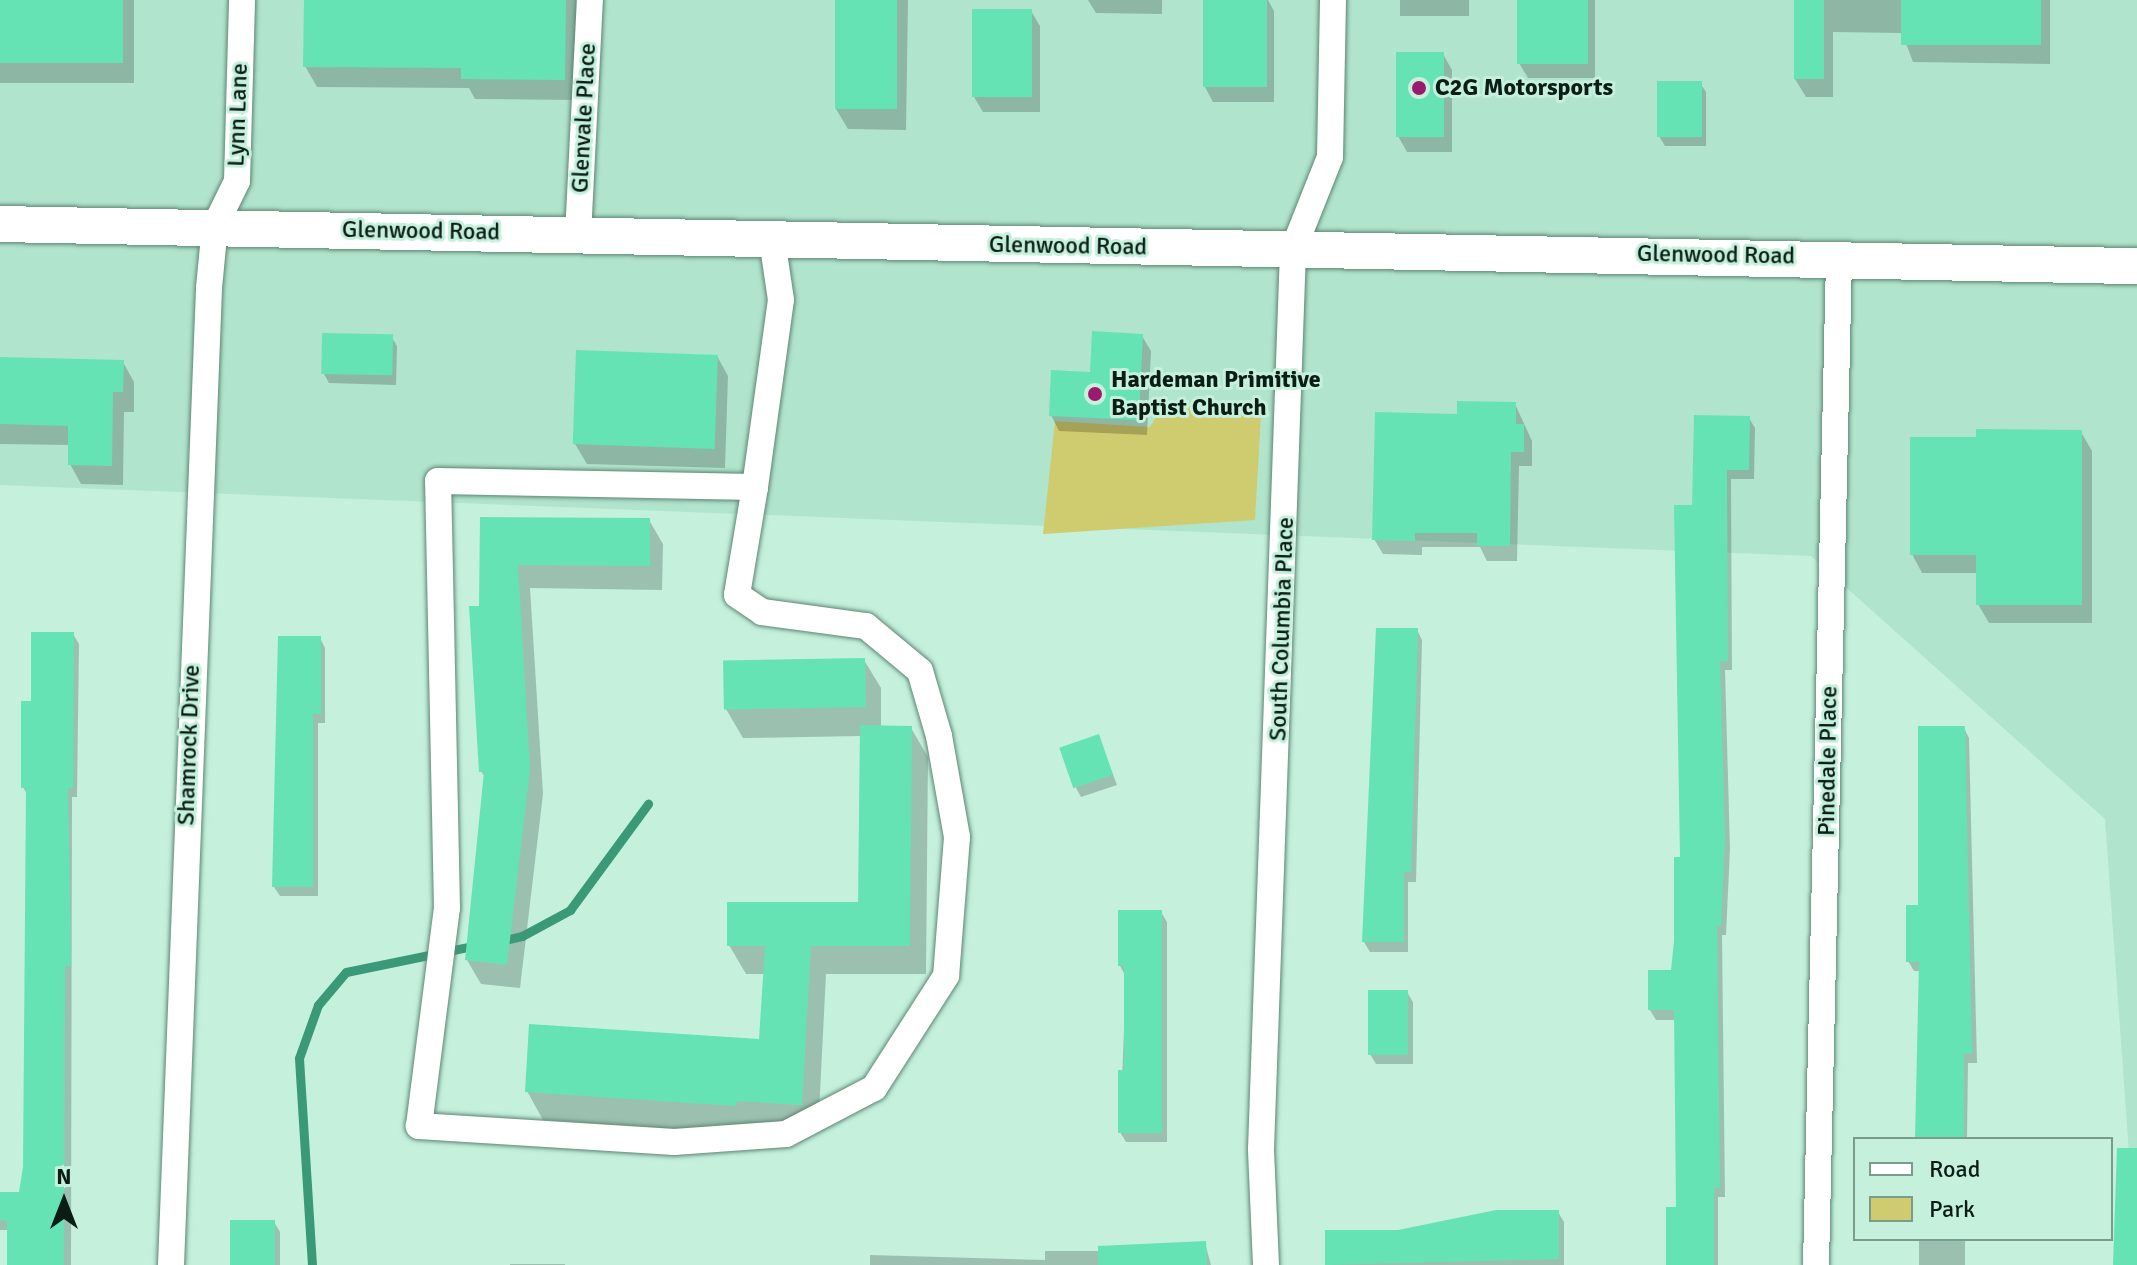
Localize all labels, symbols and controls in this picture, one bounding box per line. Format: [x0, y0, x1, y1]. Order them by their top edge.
street label: Glenvale Place [566, 42, 602, 194]
street label: Lynn Lane [222, 63, 254, 167]
place label: C2G Motorsports [1435, 74, 1613, 102]
marker: C2G Motorsports [1410, 79, 1428, 97]
street label: Glenwood Road [342, 215, 500, 247]
street label: Glenwood Road [989, 230, 1147, 262]
street label: Glenwood Road [1637, 239, 1795, 271]
place label: Hardeman Primitive Baptist Church [1111, 366, 1321, 422]
marker: Hardeman Primitive Baptist Church [1086, 385, 1104, 403]
street label: South Columbia Place [1264, 517, 1300, 741]
street label: Shamrock Drive [172, 664, 206, 826]
street label: Pinedale Place [1812, 686, 1844, 836]
legend [1853, 1137, 2113, 1241]
text: Road [1929, 1154, 1980, 1184]
north arrow [24, 1161, 104, 1241]
text: N [56, 1163, 72, 1190]
text: Park [1929, 1194, 1975, 1224]

